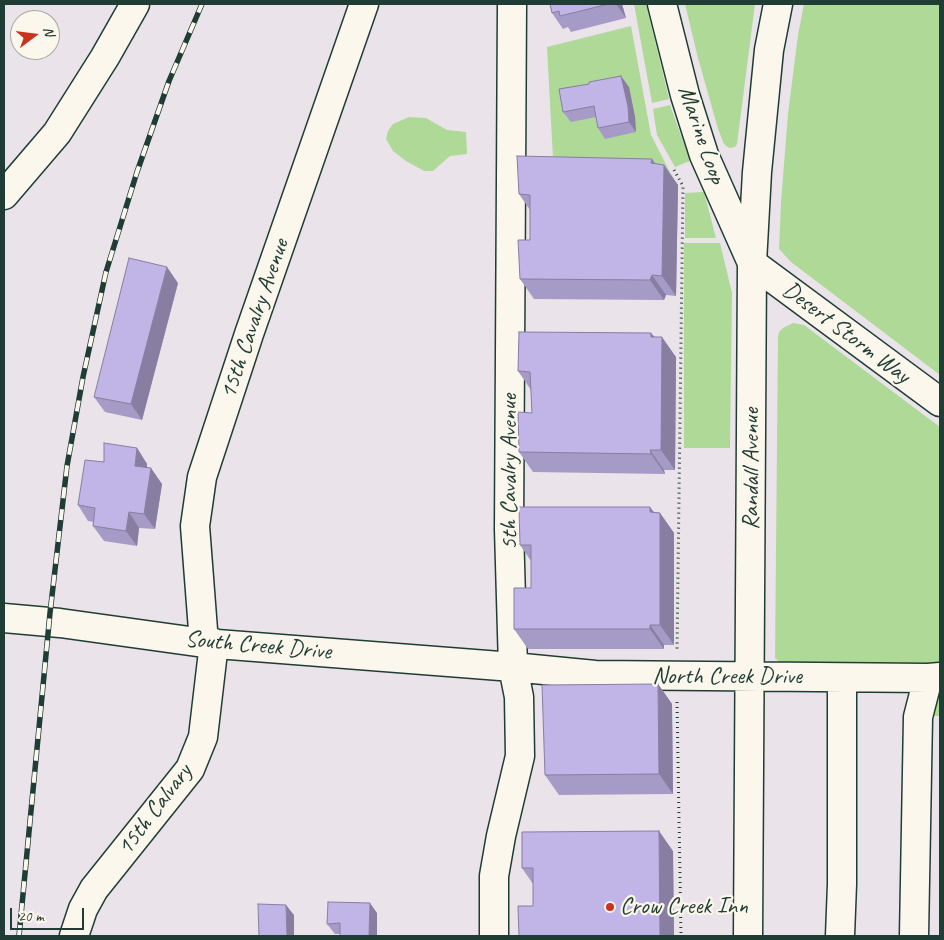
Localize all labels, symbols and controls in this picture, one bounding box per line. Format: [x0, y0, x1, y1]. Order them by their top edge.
north arrow [10, 10, 60, 60]
text: N [40, 25, 58, 38]
street label: Marine Loop [671, 82, 731, 188]
street label: 15th Cavalry Avenue [214, 235, 296, 403]
street label: Desert Storm Way [777, 276, 915, 390]
street label: 5th Cavalry Avenue [496, 394, 524, 550]
street label: Randall Avenue [738, 408, 766, 530]
street label: South Creek Drive [184, 625, 332, 667]
street label: North Creek Drive [652, 663, 802, 691]
street label: 15th Calvary [111, 759, 199, 861]
place label: Crow Creek Inn [620, 893, 748, 921]
scale bar [12, 898, 86, 930]
marker: Crow Creek Inn [604, 901, 616, 913]
text: 20 m [18, 907, 44, 926]

